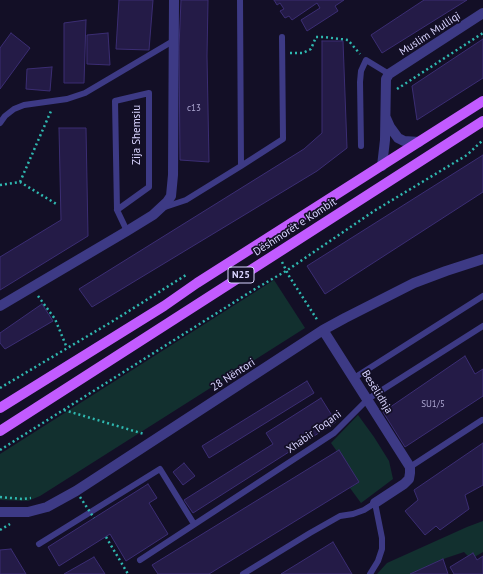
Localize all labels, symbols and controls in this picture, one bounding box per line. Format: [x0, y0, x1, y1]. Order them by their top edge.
street label: Muslim Mulliqi [397, 9, 463, 59]
house number: c13 [187, 103, 201, 113]
street label: Zija Shemsiu [130, 105, 144, 165]
street label: Dëshmorët e Kombit [251, 195, 339, 259]
road number: N25 [228, 267, 254, 283]
street label: 28 Nëntori [208, 356, 258, 394]
street label: Besëlidhja [358, 368, 396, 416]
house number: SU1/5 [421, 399, 445, 409]
street label: Xhabir Toqani [284, 408, 344, 456]

